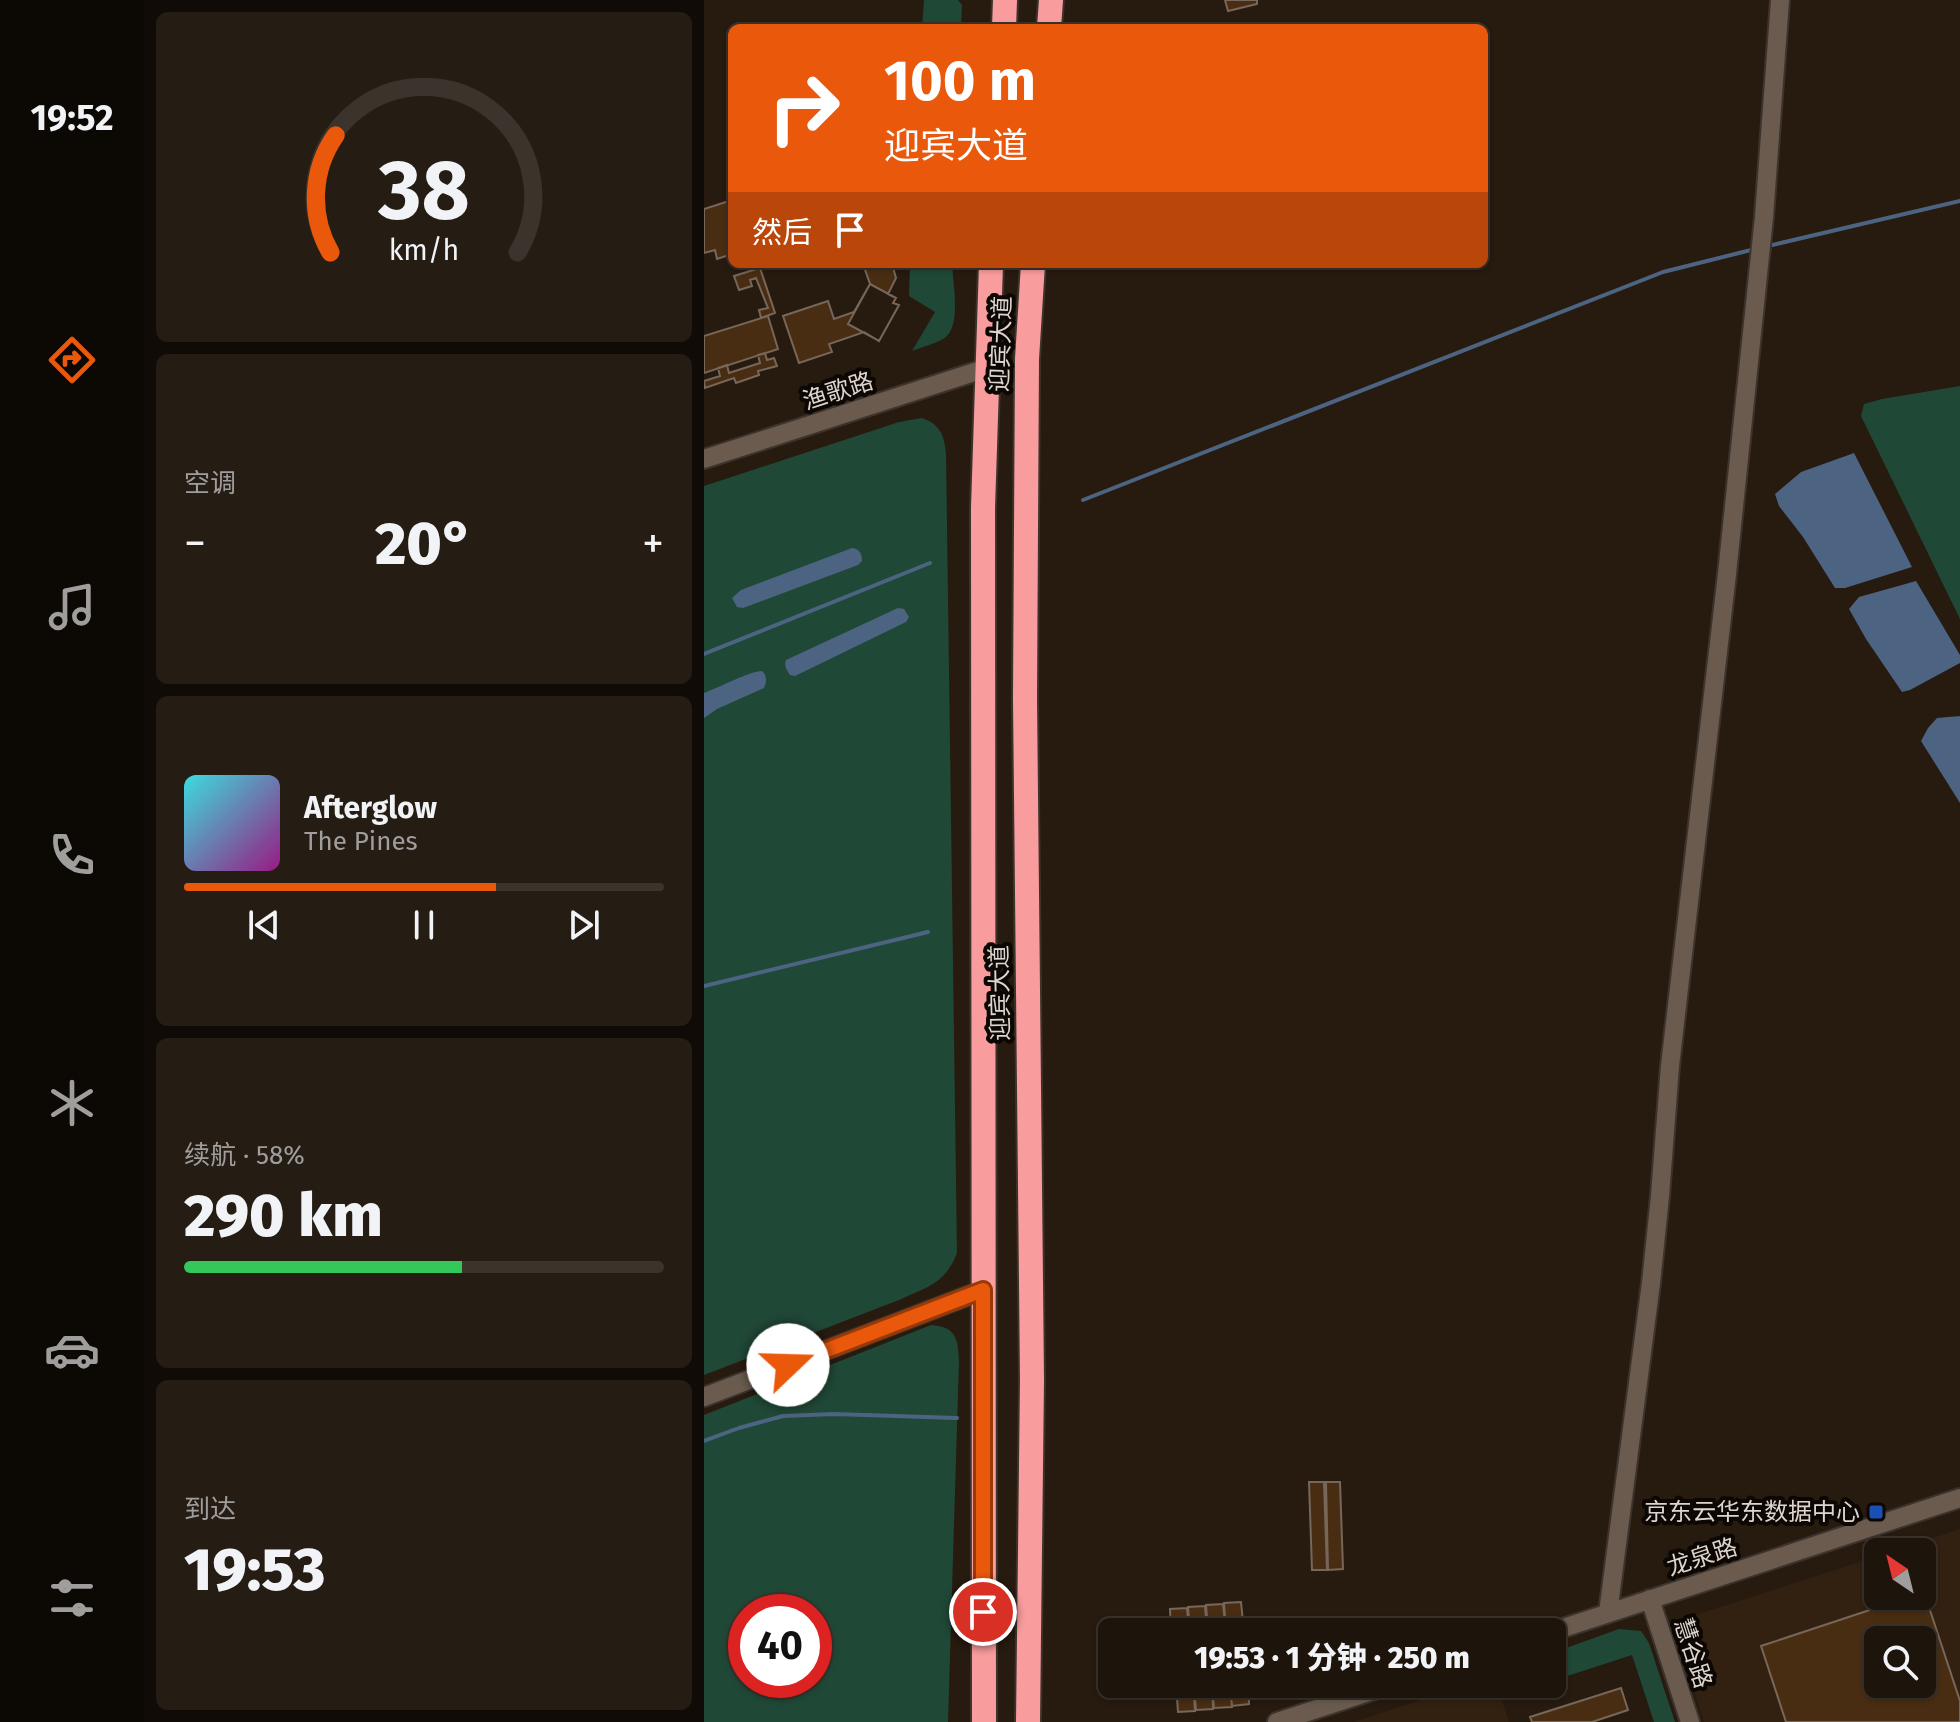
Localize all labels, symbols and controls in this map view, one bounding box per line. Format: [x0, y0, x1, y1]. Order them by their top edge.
text: 100 m [884, 48, 1036, 115]
icon: right [752, 56, 856, 160]
text: 19:52 [30, 96, 114, 140]
text: 迎宾大道 [884, 124, 1028, 168]
text: 38 [377, 141, 470, 241]
icon: arrive [828, 208, 872, 252]
text: 然后 [752, 215, 812, 251]
text: km/h [389, 233, 459, 268]
street label: 迎宾大道 [985, 296, 1017, 392]
icon: directions [44, 332, 100, 388]
street label: 渔歌路 [799, 367, 877, 415]
text: 空调 [184, 468, 236, 499]
text: 20° [375, 508, 473, 580]
text: − [184, 517, 206, 570]
text: + [642, 517, 664, 570]
icon: music [44, 579, 100, 635]
text: Afterglow [304, 790, 437, 826]
text: The Pines [304, 826, 418, 857]
icon: phone [44, 827, 100, 883]
icon: previous [242, 903, 286, 947]
icon: pause [402, 903, 446, 947]
icon: next [562, 903, 606, 947]
street label: 迎宾大道 [985, 945, 1015, 1041]
icon: climate [44, 1075, 100, 1131]
text: 续航 · 58% [184, 1140, 305, 1171]
text: 290 km [184, 1180, 383, 1252]
icon: car [44, 1322, 100, 1378]
position arrow [746, 1323, 830, 1407]
text: 到达 [184, 1494, 236, 1525]
place label: 京东云华东数据中心 [1644, 1498, 1860, 1526]
marker: 京东云华东数据中心 [1867, 1503, 1885, 1521]
street label: 龙泉路 [1663, 1533, 1741, 1581]
text: 19:53 [184, 1534, 325, 1606]
north arrow [1864, 1538, 1936, 1610]
map controls [1864, 1538, 1936, 1698]
icon: filters [44, 1570, 100, 1626]
pin [949, 1578, 1017, 1646]
icon: arrive [961, 1590, 1005, 1634]
speed limit sign: 40 [728, 1594, 832, 1698]
street label: 慧谷路 [1669, 1614, 1717, 1692]
button: search [1864, 1626, 1936, 1698]
text: 19:53 · 1 分钟 · 250 m [1194, 1640, 1470, 1676]

